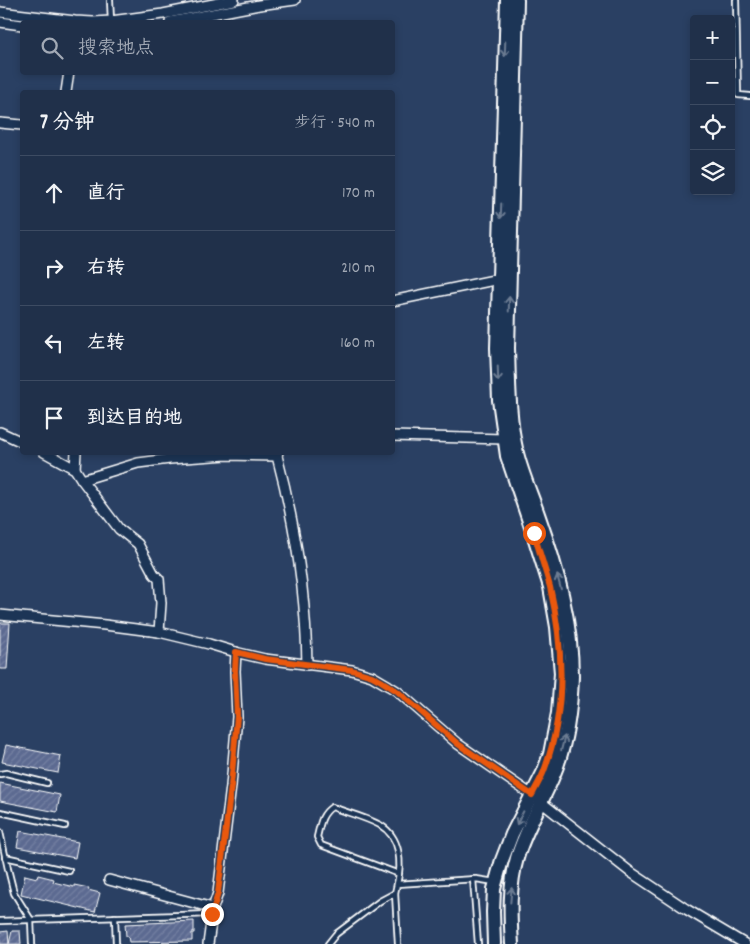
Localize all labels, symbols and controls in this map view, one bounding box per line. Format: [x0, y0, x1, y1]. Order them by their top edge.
map controls [690, 15, 735, 195]
button: + [690, 15, 735, 60]
search box [20, 20, 395, 75]
icon: search [38, 34, 66, 62]
text: 搜索地点 [78, 36, 154, 63]
one-way arrow [501, 40, 510, 56]
button: − [690, 60, 735, 105]
button: locate [690, 105, 735, 150]
text: 7 分钟 [40, 109, 95, 139]
text: 步行 · 540 m [295, 112, 375, 135]
button: layers [690, 150, 735, 195]
icon: ahead [40, 179, 68, 207]
text: 直行 [87, 181, 125, 208]
text: 170 m [342, 182, 375, 205]
one-way arrow [496, 202, 506, 219]
icon: right [40, 254, 68, 282]
text: 右转 [87, 256, 125, 283]
text: 210 m [341, 257, 375, 280]
one-way arrow [504, 297, 514, 313]
icon: left [40, 329, 68, 357]
text: 左转 [87, 331, 125, 358]
text: 160 m [340, 332, 375, 355]
one-way arrow [493, 365, 503, 381]
icon: arrive [40, 404, 68, 432]
text: 到达目的地 [87, 406, 182, 433]
route start [523, 522, 546, 545]
one-way arrow [554, 575, 563, 591]
one-way arrow [559, 735, 568, 751]
one-way arrow [515, 810, 524, 825]
one-way arrow [506, 888, 515, 904]
route end [201, 903, 224, 926]

